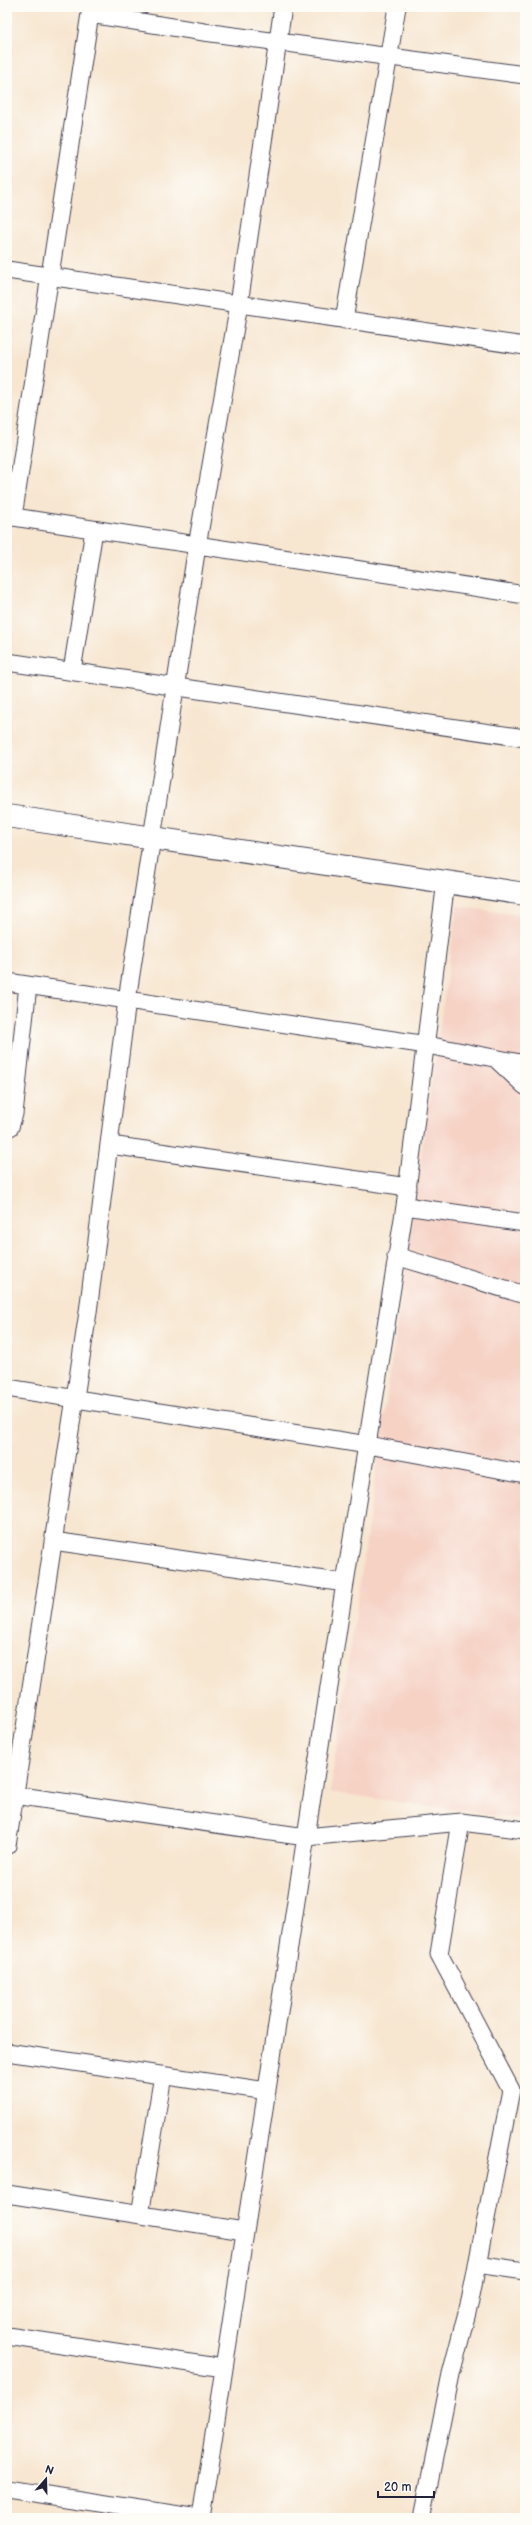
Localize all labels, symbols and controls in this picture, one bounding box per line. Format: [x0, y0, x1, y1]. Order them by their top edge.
north arrow [26, 2459, 66, 2499]
text: N [43, 2463, 55, 2478]
scale bar [378, 2473, 434, 2499]
text: 20 m [384, 2480, 411, 2495]

